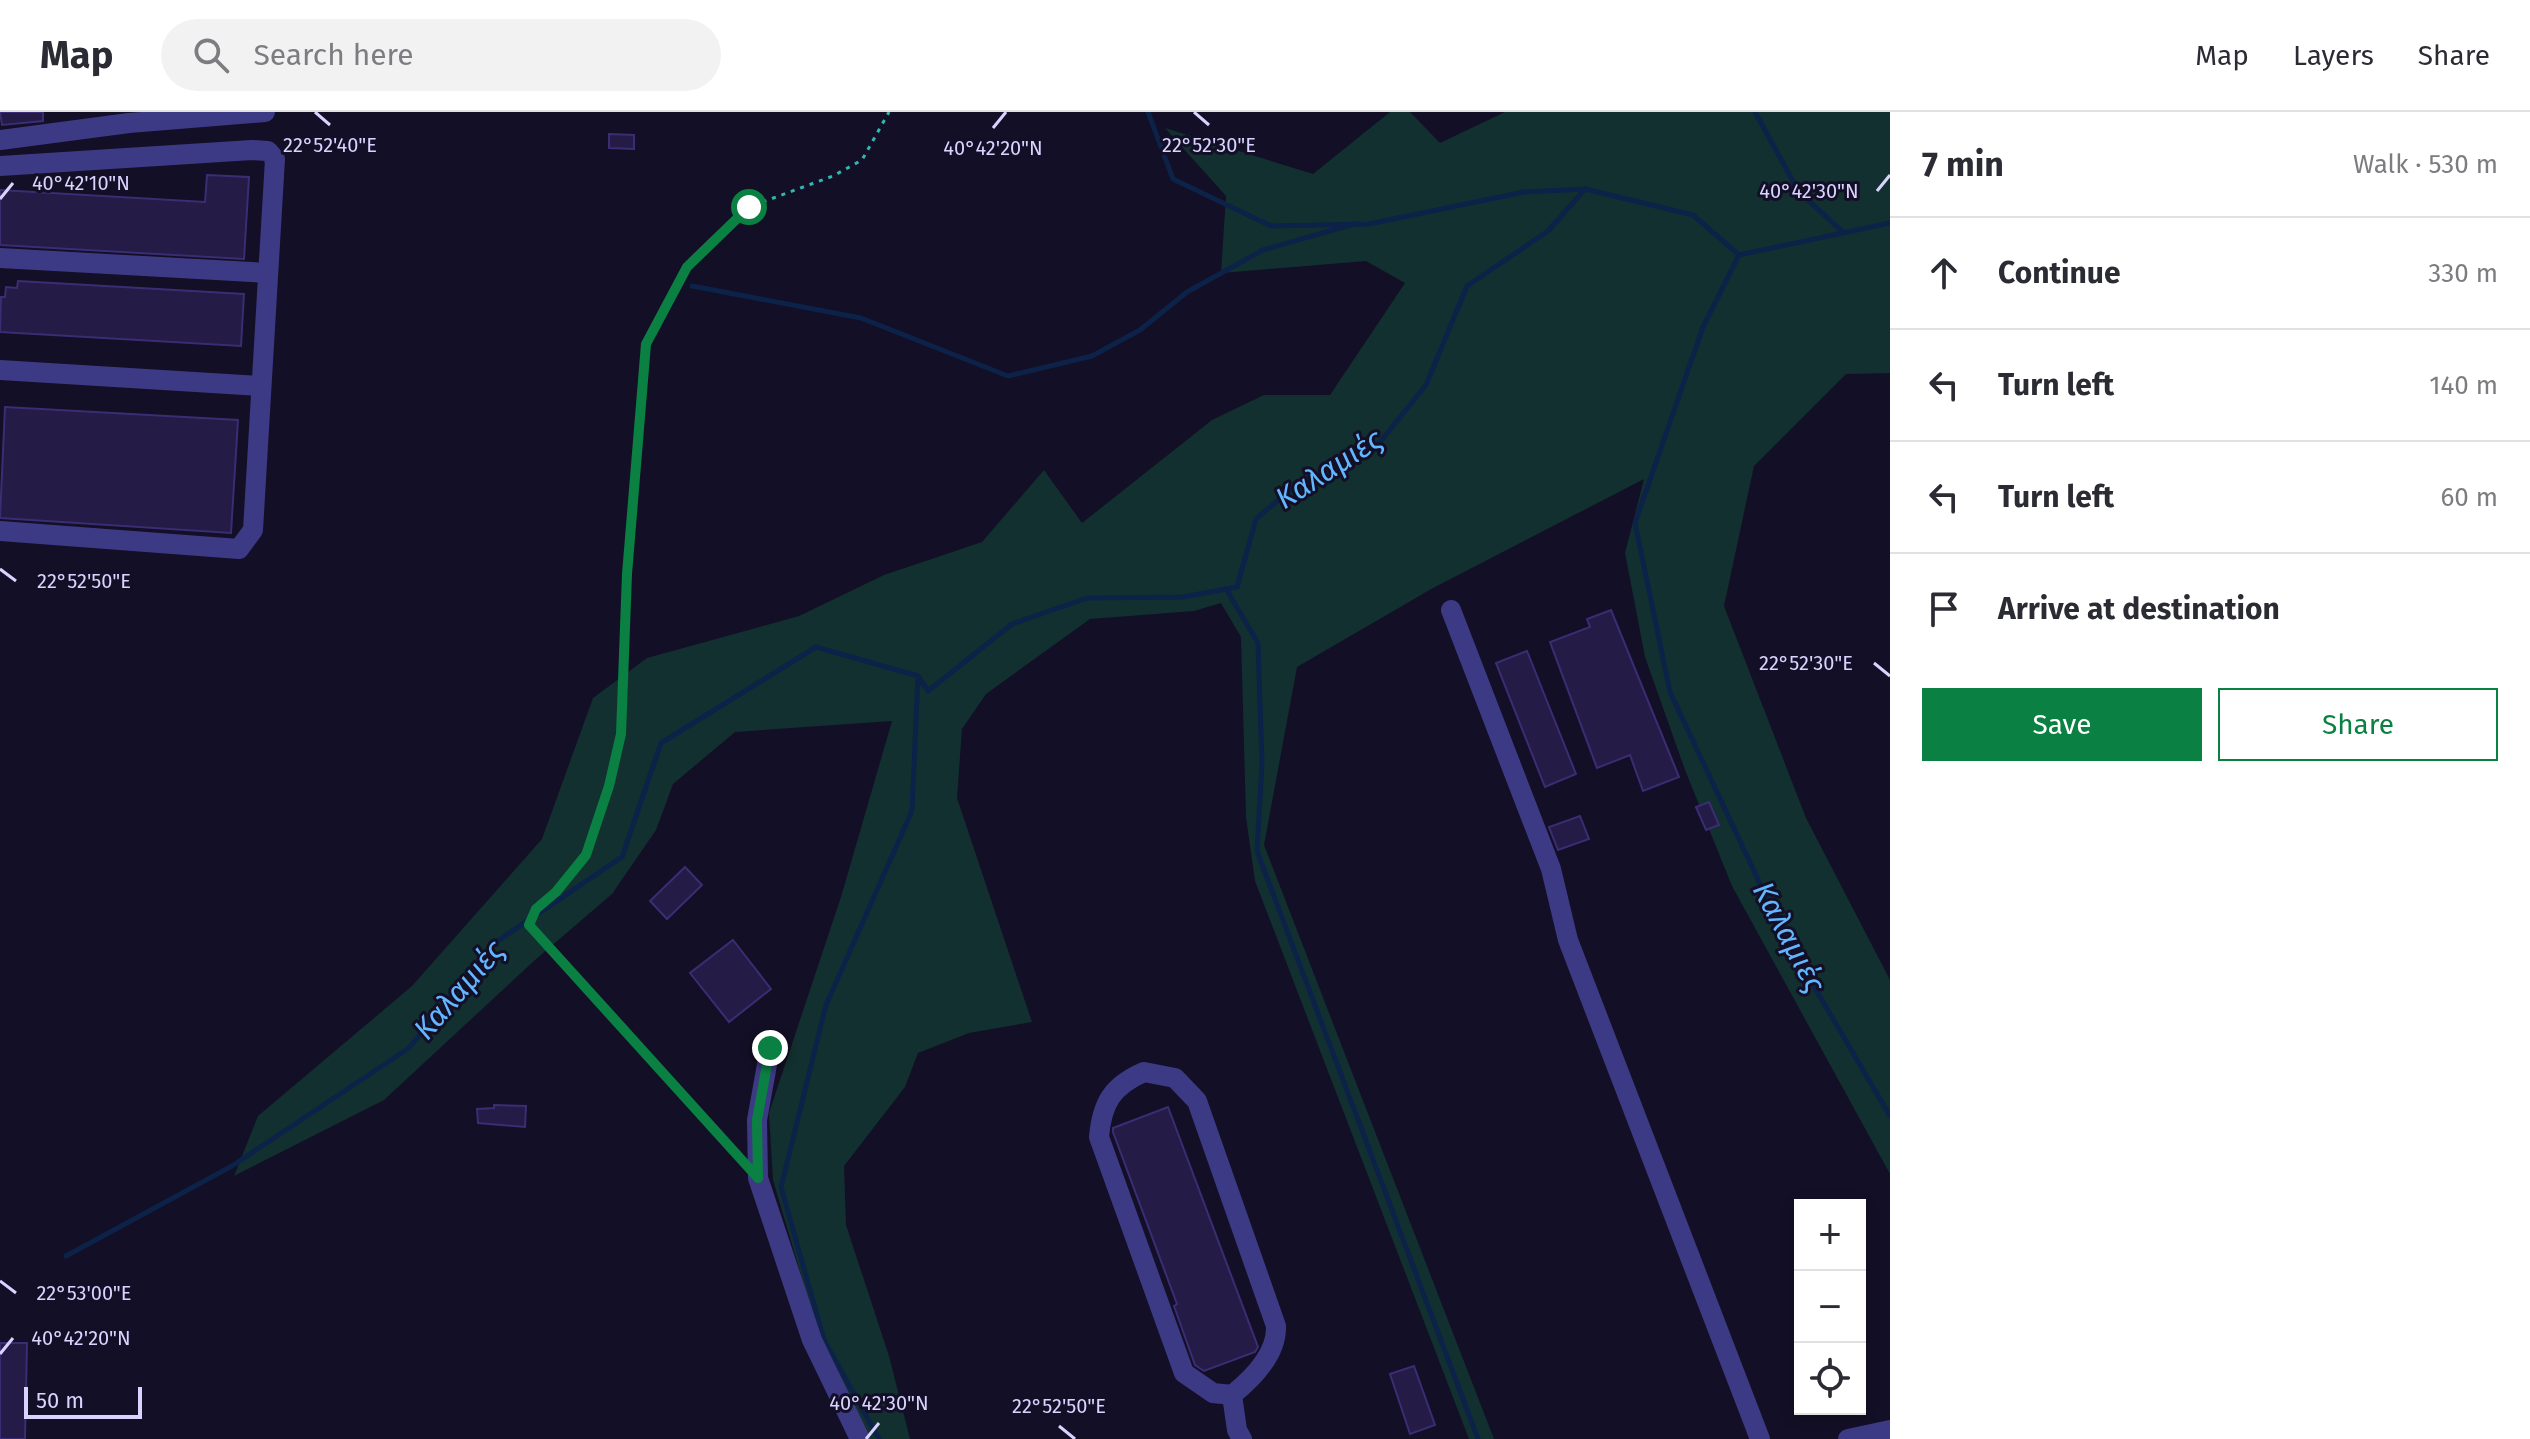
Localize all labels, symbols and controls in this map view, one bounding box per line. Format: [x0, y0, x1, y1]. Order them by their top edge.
search box [161, 19, 721, 91]
text: Map [40, 32, 113, 78]
icon: search [189, 33, 233, 77]
text: Search here [253, 37, 414, 73]
text: Map [2195, 39, 2249, 72]
text: Layers [2293, 39, 2374, 72]
text: Share [2418, 39, 2490, 72]
text: 22°52'40"E [283, 133, 377, 157]
text: 22°52'30"E [1162, 133, 1256, 157]
text: 40°42'20"N [943, 136, 1043, 160]
text: 7 min [1922, 144, 2004, 185]
text: Walk · 530 m [2353, 149, 2498, 180]
text: 40°42'10"N [32, 171, 130, 195]
text: 40°42'30"N [1759, 179, 1859, 203]
route start [731, 189, 767, 225]
icon: ahead [1922, 251, 1966, 295]
text: Continue [1998, 255, 2121, 291]
text: 330 m [2428, 258, 2498, 289]
icon: left [1922, 363, 1966, 407]
text: Turn left [1998, 367, 2114, 403]
text: 140 m [2429, 370, 2498, 401]
water label: Καλαμιές [1269, 421, 1390, 517]
icon: left [1922, 475, 1966, 519]
text: Turn left [1998, 479, 2114, 515]
text: 60 m [2440, 482, 2498, 513]
text: 22°52'50"E [37, 569, 131, 593]
icon: arrive [1922, 587, 1966, 631]
text: Arrive at destination [1998, 591, 2280, 627]
text: 22°52'30"E [1759, 651, 1853, 675]
button: Save [1922, 688, 2202, 761]
button: Share [2218, 688, 2498, 761]
water label: Καλαμιές [1745, 876, 1834, 999]
water label: Καλαμιές [406, 932, 513, 1047]
route end [752, 1030, 788, 1066]
map controls [1794, 1199, 1866, 1415]
button: + [1794, 1199, 1866, 1271]
button: − [1794, 1271, 1866, 1343]
text: 22°53'00"E [36, 1281, 132, 1305]
text: 40°42'20"N [31, 1326, 131, 1350]
button: locate [1794, 1343, 1866, 1415]
scale bar [24, 1383, 142, 1419]
text: 50 m [36, 1387, 84, 1414]
text: 40°42'30"N [829, 1391, 929, 1415]
text: 22°52'50"E [1012, 1394, 1106, 1418]

